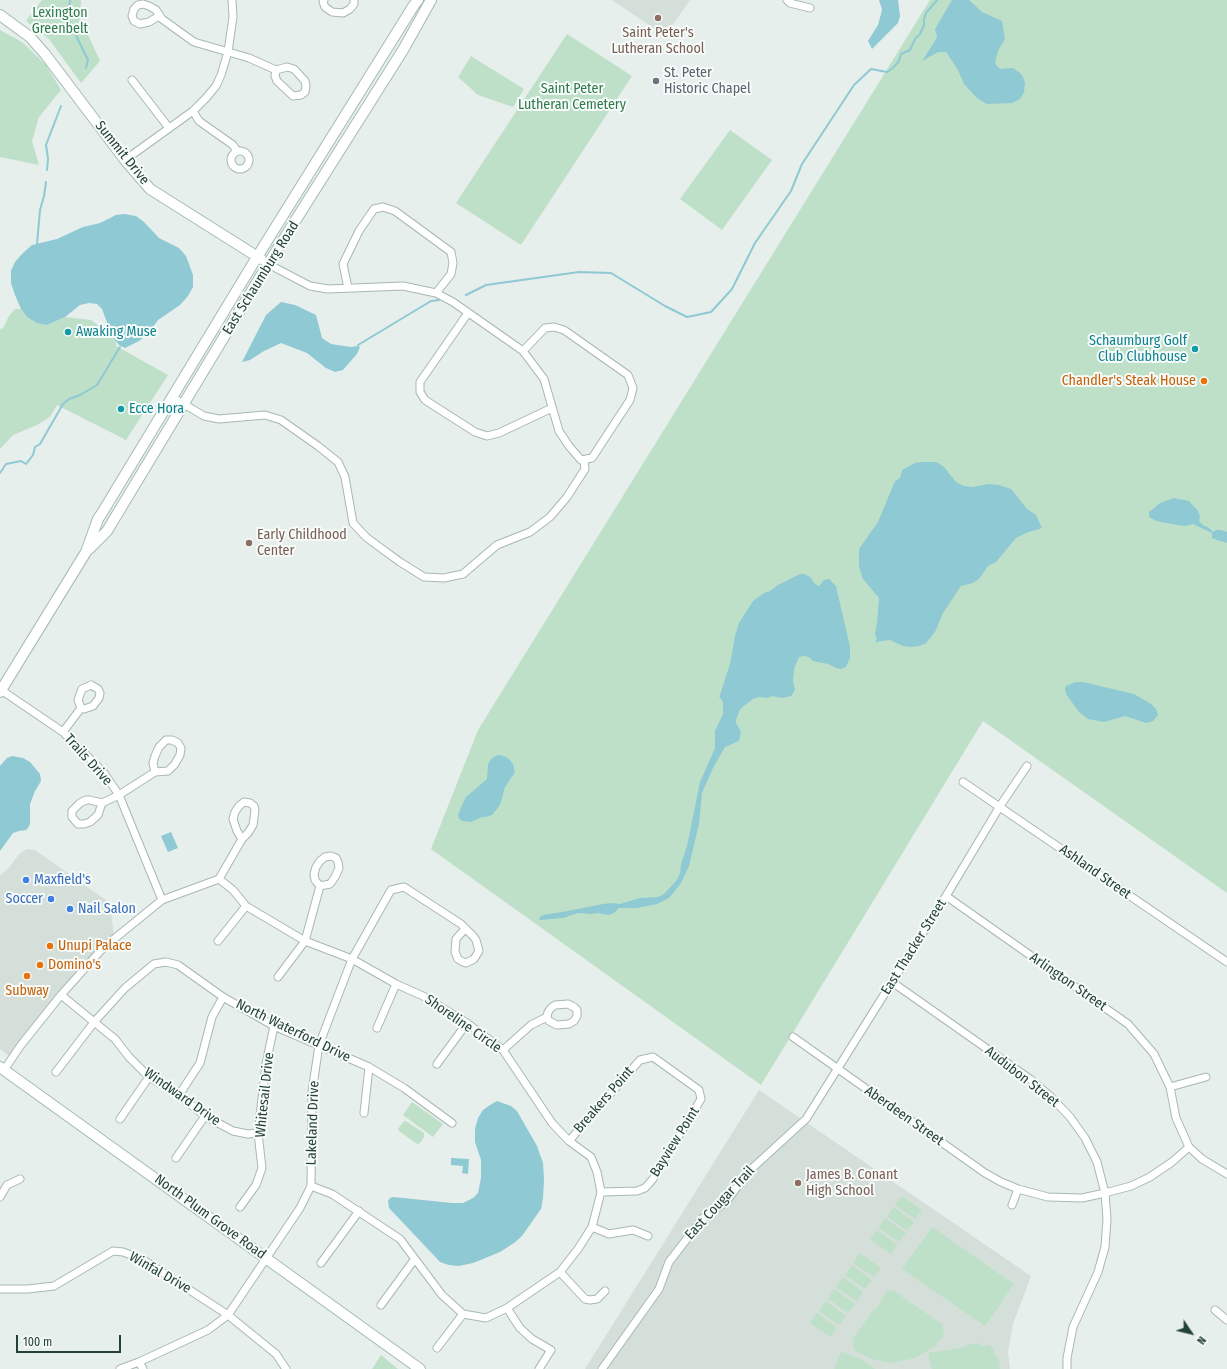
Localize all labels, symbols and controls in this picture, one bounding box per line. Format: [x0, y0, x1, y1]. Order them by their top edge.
park label: Lexington Greenbelt [32, 5, 88, 38]
marker: Saint Peter's Lutheran School [653, 13, 663, 23]
place label: Saint Peter's Lutheran School [612, 25, 704, 58]
place label: St. Peter Historic Chapel [664, 65, 751, 98]
marker: St. Peter Historic Chapel [651, 76, 661, 86]
park label: Saint Peter Lutheran Cemetery [518, 81, 626, 114]
street label: Summit Drive [91, 118, 153, 188]
street label: East Schaumburg Road [219, 218, 303, 338]
place label: Awaking Muse [76, 324, 157, 340]
marker: Awaking Muse [63, 327, 73, 337]
place label: Schaumburg Golf Club Clubhouse [1089, 333, 1187, 366]
marker: Schaumburg Golf Club Clubhouse [1190, 344, 1200, 354]
place label: Chandler's Steak House [1062, 373, 1196, 389]
marker: Chandler's Steak House [1199, 376, 1209, 386]
place label: Ecce Hora [129, 401, 184, 417]
marker: Ecce Hora [116, 404, 126, 414]
place label: Early Childhood Center [257, 527, 347, 560]
marker: Early Childhood Center [244, 538, 254, 548]
street label: Trails Drive [61, 731, 115, 789]
street label: Ashland Street [1056, 841, 1134, 903]
place label: Maxfield's [34, 872, 91, 888]
marker: Maxfield's [21, 875, 31, 885]
place label: Soccer [5, 891, 43, 907]
marker: Soccer [46, 894, 56, 904]
street label: East Thacker Street [878, 896, 950, 998]
place label: Nail Salon [78, 901, 136, 917]
marker: Nail Salon [65, 904, 75, 914]
place label: Unupi Palace [58, 938, 132, 954]
marker: Unupi Palace [45, 941, 55, 951]
street label: Arlington Street [1026, 949, 1110, 1015]
place label: Domino's [48, 957, 101, 973]
marker: Domino's [35, 960, 45, 970]
marker: Subway [22, 971, 32, 981]
place label: Subway [5, 983, 49, 999]
street label: Shoreline Circle [421, 991, 505, 1057]
street label: North Waterford Drive [233, 996, 353, 1066]
street label: Audubon Street [982, 1043, 1062, 1111]
street label: Whitesail Drive [252, 1052, 278, 1138]
street label: Breakers Point [570, 1063, 638, 1137]
street label: Windward Drive [140, 1064, 224, 1130]
street label: Lakeland Drive [303, 1080, 323, 1166]
street label: Aberdeen Street [861, 1083, 947, 1149]
street label: Bayview Point [647, 1104, 703, 1180]
street label: East Cougar Trail [682, 1163, 758, 1243]
place label: James B. Conant High School [806, 1167, 898, 1200]
street label: North Plum Grove Road [151, 1171, 269, 1263]
marker: James B. Conant High School [793, 1178, 803, 1188]
street label: Winfal Drive [126, 1249, 194, 1297]
north arrow [1171, 1313, 1211, 1353]
scale bar [18, 1327, 123, 1353]
text: N [1194, 1334, 1208, 1347]
text: 100 m [23, 1335, 52, 1349]

